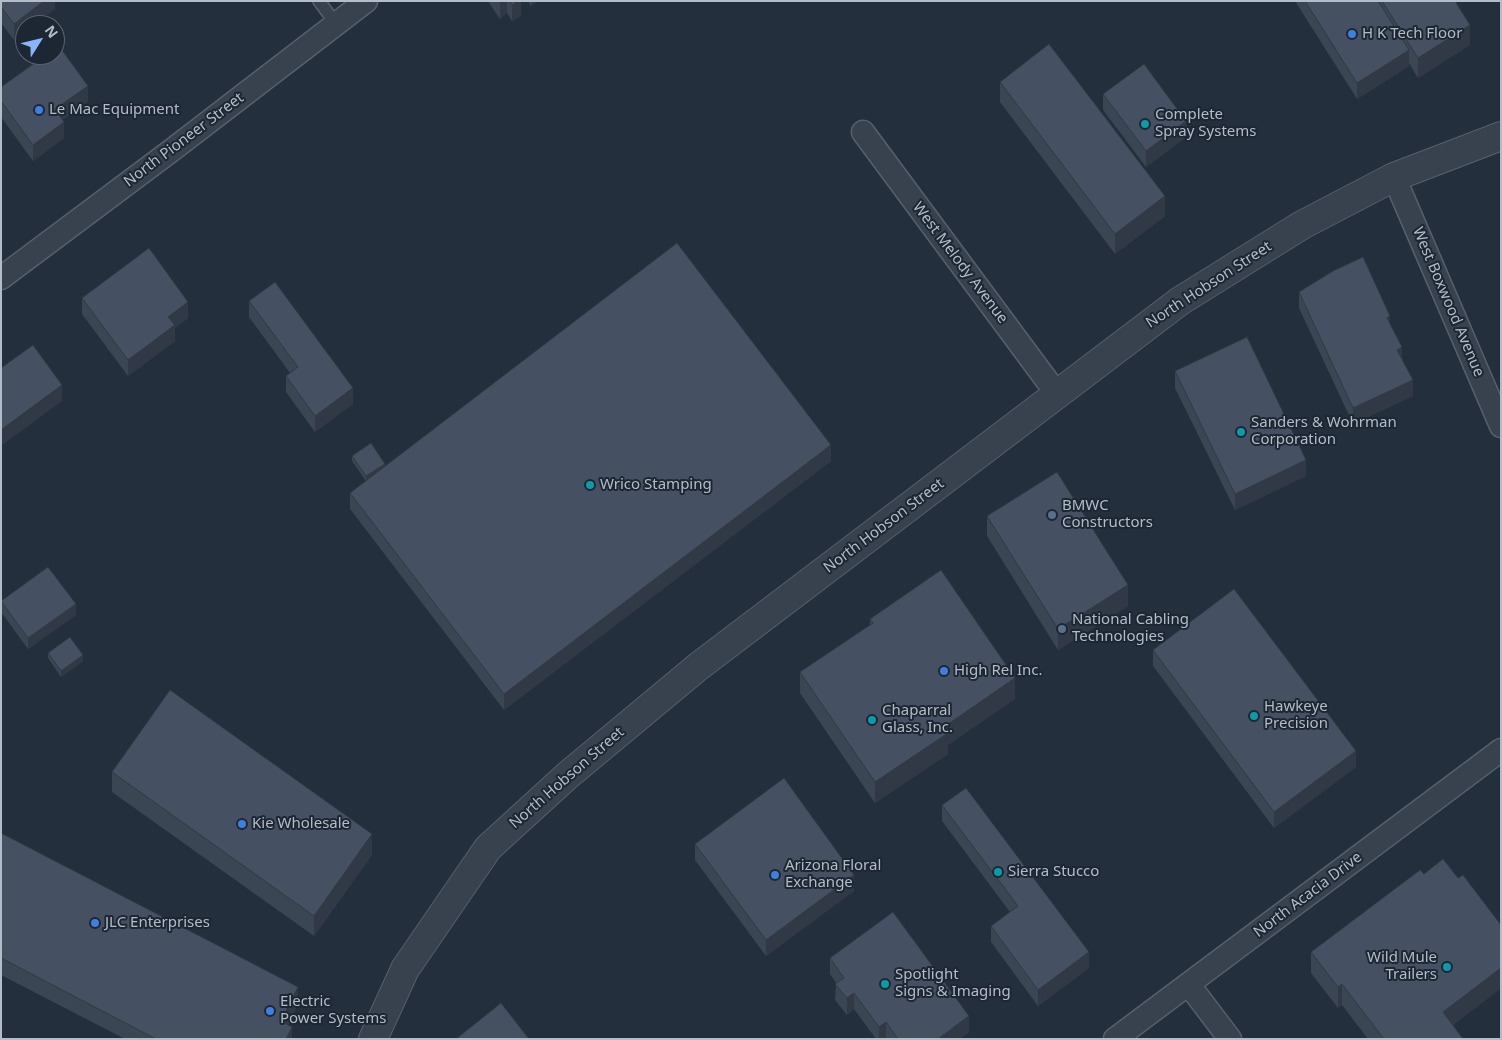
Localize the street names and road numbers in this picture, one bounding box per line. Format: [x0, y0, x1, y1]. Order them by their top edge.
street label: North Pioneer Street [121, 89, 247, 191]
street label: West Melody Avenue [909, 199, 1011, 327]
street label: West Boxwood Avenue [1408, 224, 1488, 380]
street label: North Hobson Street [1143, 238, 1275, 332]
street label: North Hobson Street [820, 475, 948, 577]
street label: North Hobson Street [506, 723, 628, 833]
street label: North Acacia Drive [1250, 848, 1366, 942]

